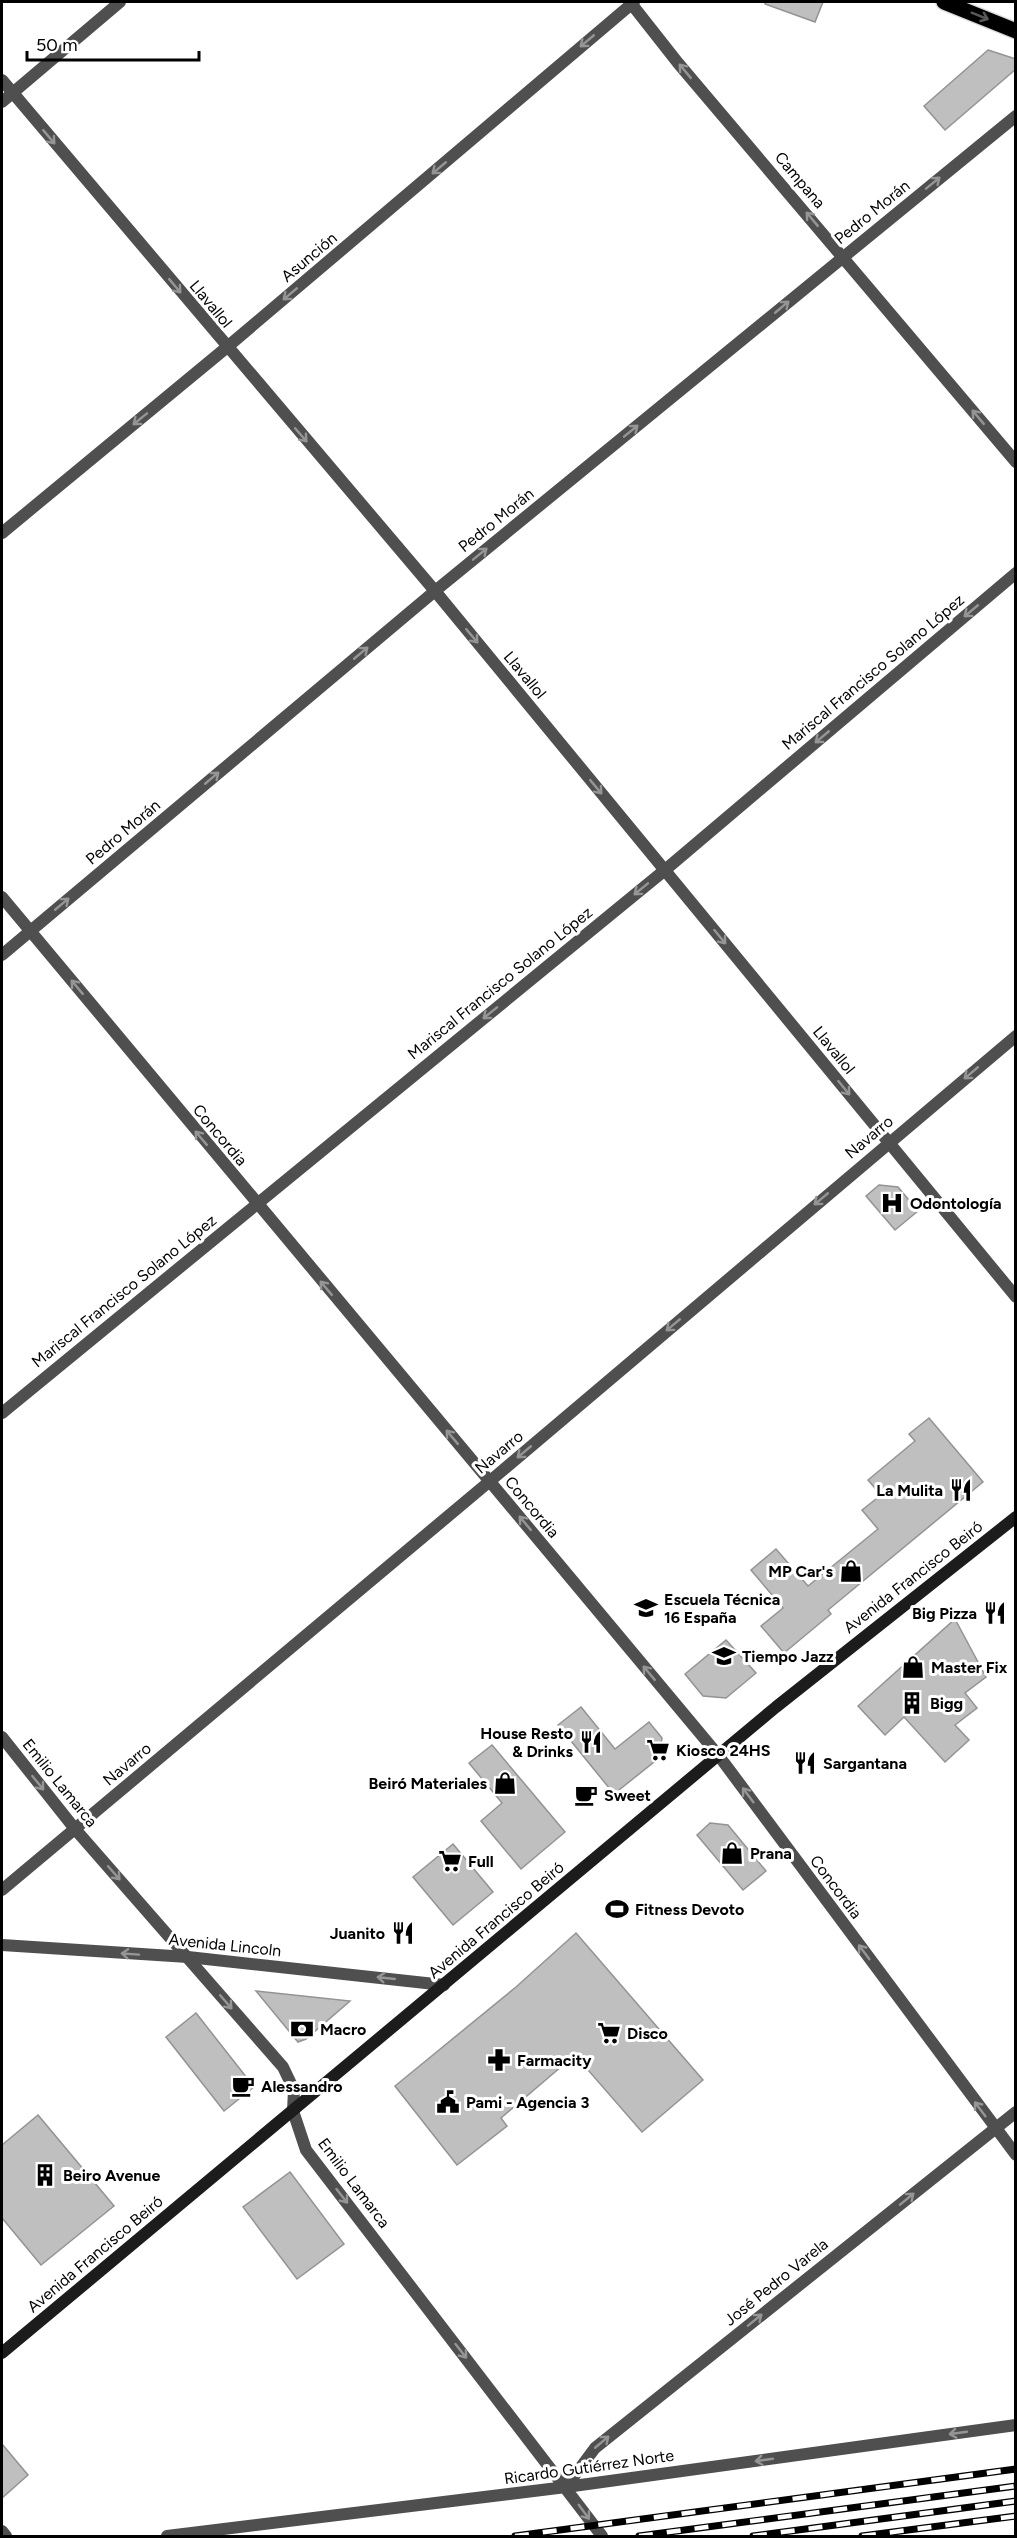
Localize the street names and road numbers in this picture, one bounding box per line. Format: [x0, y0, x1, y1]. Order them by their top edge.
street label: Campana [771, 148, 829, 212]
street label: Pedro Morán [831, 176, 913, 248]
street label: Asunción [277, 228, 341, 286]
street label: Llavallol [186, 276, 236, 332]
street label: Pedro Morán [455, 484, 537, 556]
street label: Mariscal Francisco Solano López [778, 590, 968, 754]
street label: Llavallol [500, 647, 550, 703]
street label: Pedro Morán [82, 795, 164, 869]
street label: Mariscal Francisco Solano López [404, 903, 596, 1063]
street label: Llavallol [809, 1022, 859, 1078]
street label: Concordia [189, 1100, 251, 1170]
street label: Navarro [841, 1111, 897, 1163]
street label: Mariscal Francisco Solano López [28, 1211, 220, 1371]
street label: Navarro [471, 1426, 527, 1478]
street label: Concordia [501, 1472, 563, 1542]
street label: Avenida Francisco Beiró [840, 1517, 986, 1637]
street label: Emilio Lamarca [19, 1735, 101, 1831]
street label: Navarro [99, 1738, 155, 1790]
street label: Concordia [806, 1852, 866, 1922]
street label: Avenida Francisco Beiró [424, 1858, 568, 1982]
street label: Avenida Lincoln [168, 1930, 282, 1960]
street label: Emilio Lamarca [314, 2134, 394, 2232]
street label: Avenida Francisco Beiró [23, 2192, 167, 2316]
street label: José Pedro Varela [720, 2234, 832, 2330]
street label: Ricardo Gutiérrez Norte [503, 2446, 675, 2488]

